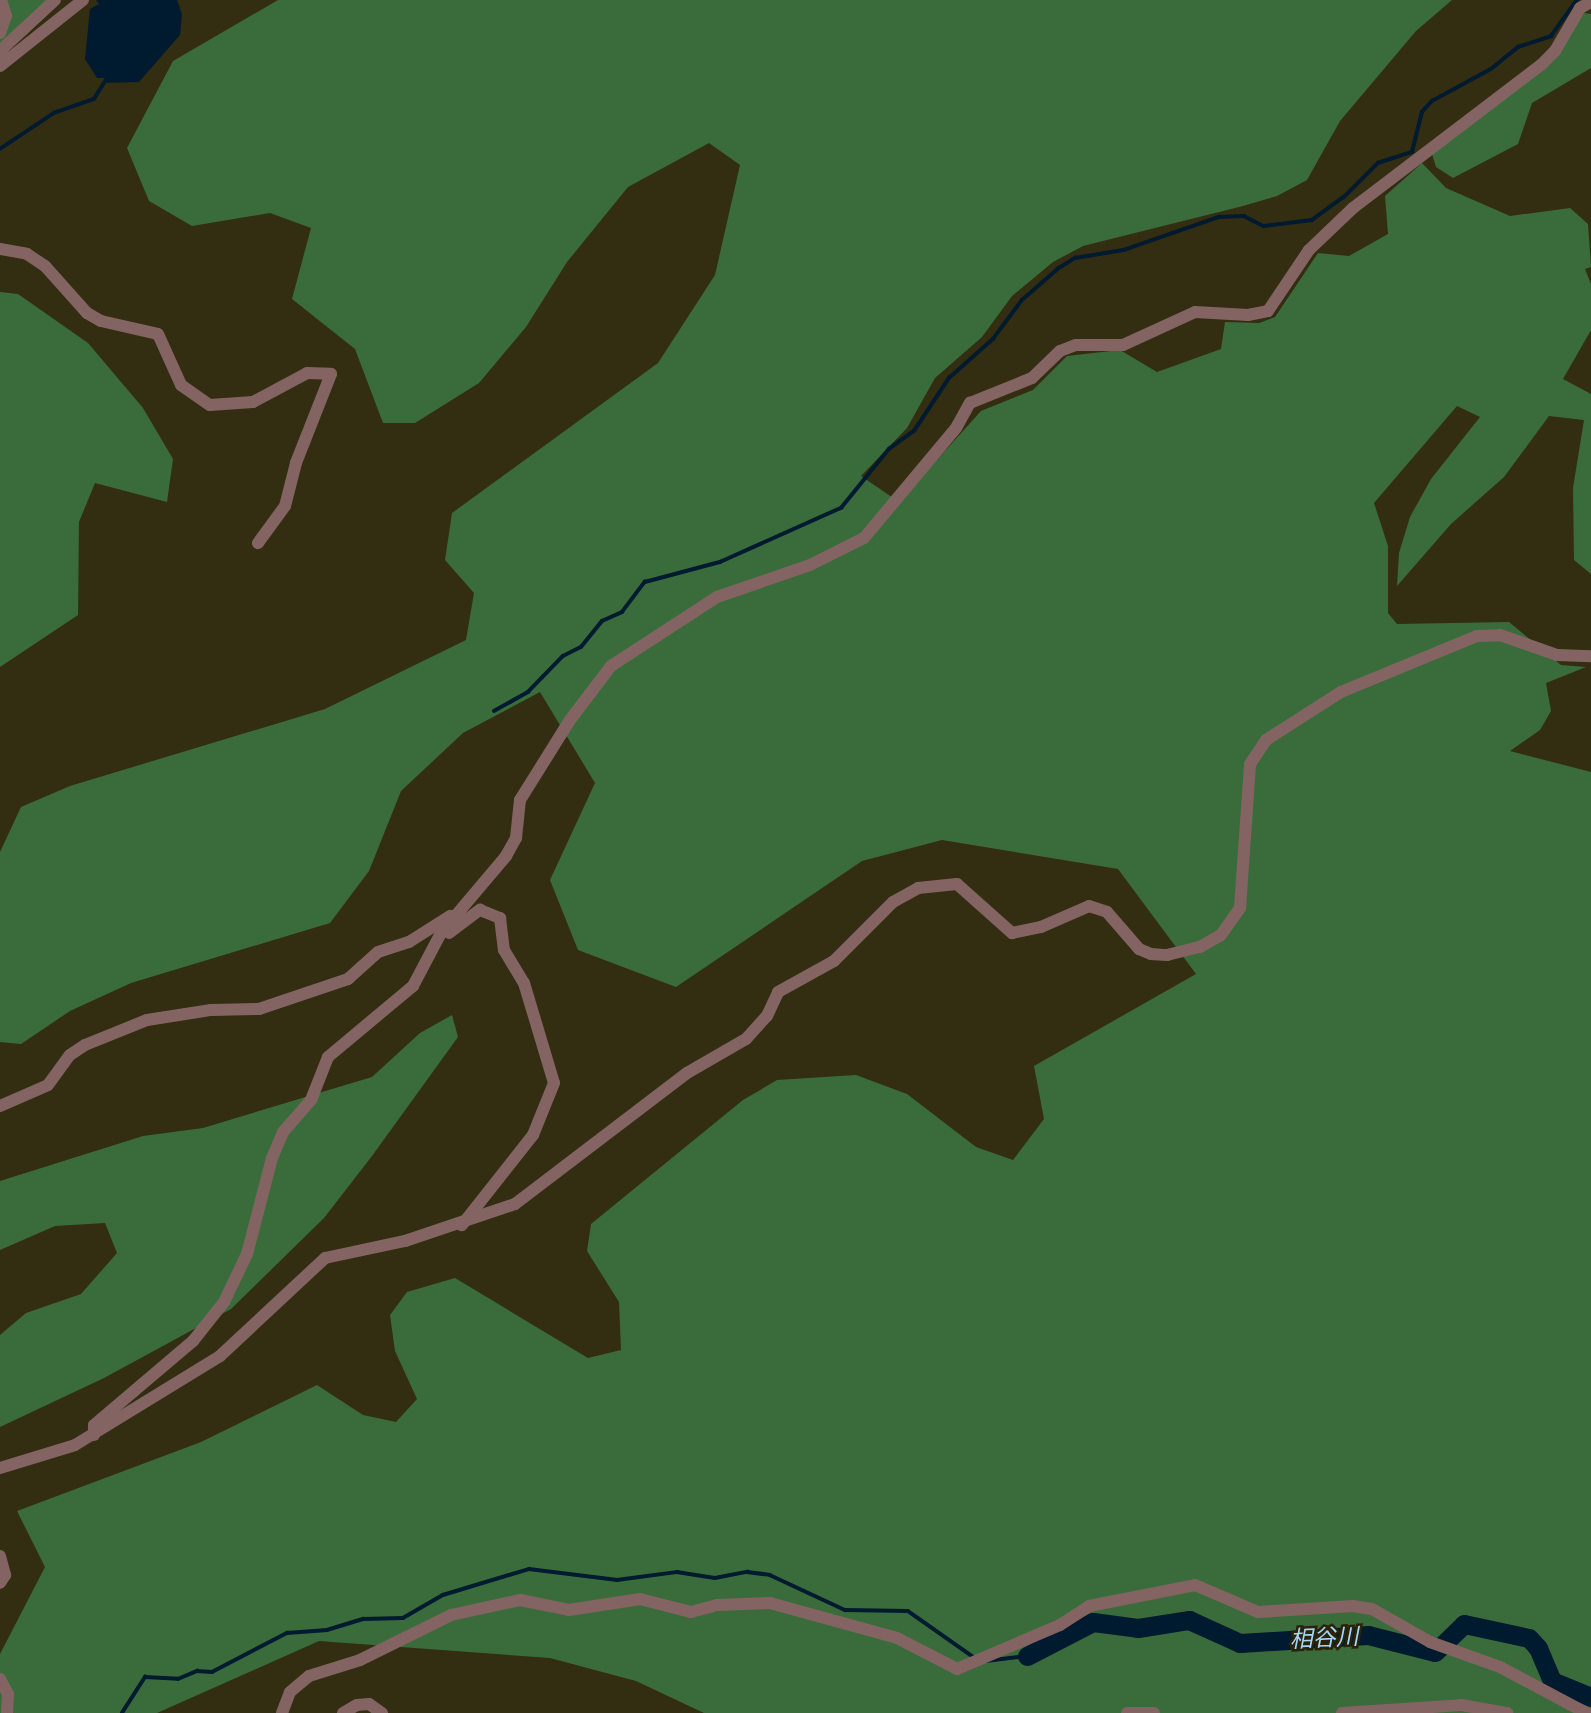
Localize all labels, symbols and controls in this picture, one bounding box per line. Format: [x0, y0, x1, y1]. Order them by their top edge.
water label: 相谷川 [1289, 1622, 1359, 1654]

